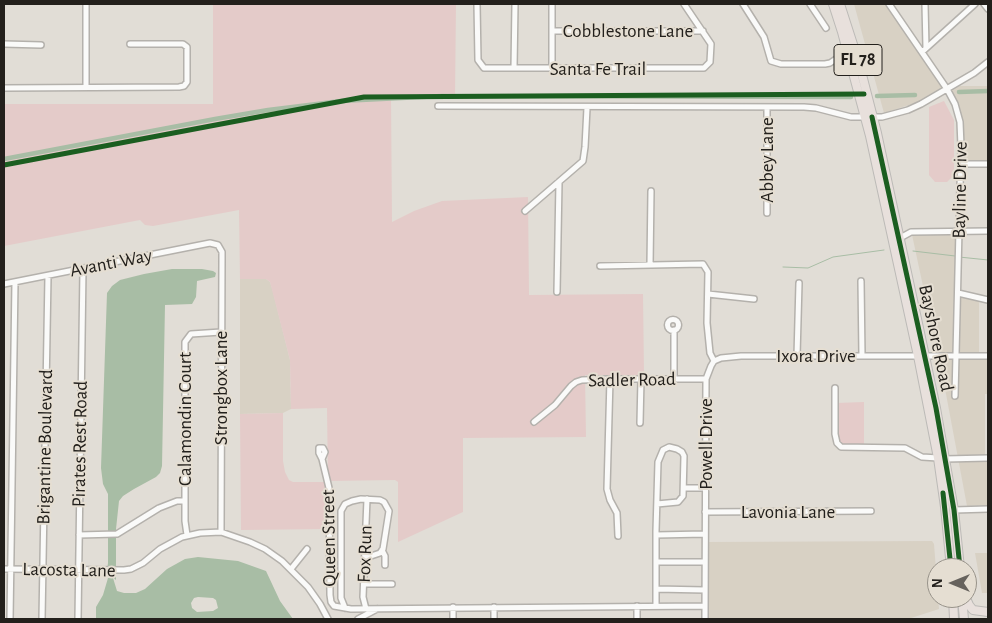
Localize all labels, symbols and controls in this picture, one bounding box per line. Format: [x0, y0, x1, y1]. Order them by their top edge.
street label: Cobblestone Lane [563, 20, 693, 42]
road number: FL 78 [834, 44, 882, 76]
street label: Santa Fe Trail [550, 58, 646, 80]
street label: Abbey Lane [756, 117, 778, 203]
street label: Bayline Drive [948, 141, 972, 239]
street label: Avanti Way [68, 244, 154, 282]
street label: Bayshore Road [914, 282, 958, 394]
street label: Strongbox Lane [210, 331, 232, 445]
street label: Ixora Drive [776, 345, 856, 367]
street label: Calamondin Court [174, 352, 196, 486]
street label: Sadler Road [588, 368, 676, 392]
street label: Brigantine Boulevard [32, 369, 58, 525]
street label: Pirates Rest Road [67, 381, 93, 507]
street label: Powell Drive [695, 398, 717, 490]
street label: Queen Street [317, 489, 341, 587]
street label: Lavonia Lane [741, 501, 835, 523]
street label: Fox Run [353, 525, 377, 583]
street label: Lacosta Lane [22, 558, 116, 582]
north arrow [927, 558, 977, 608]
text: N [931, 578, 945, 588]

